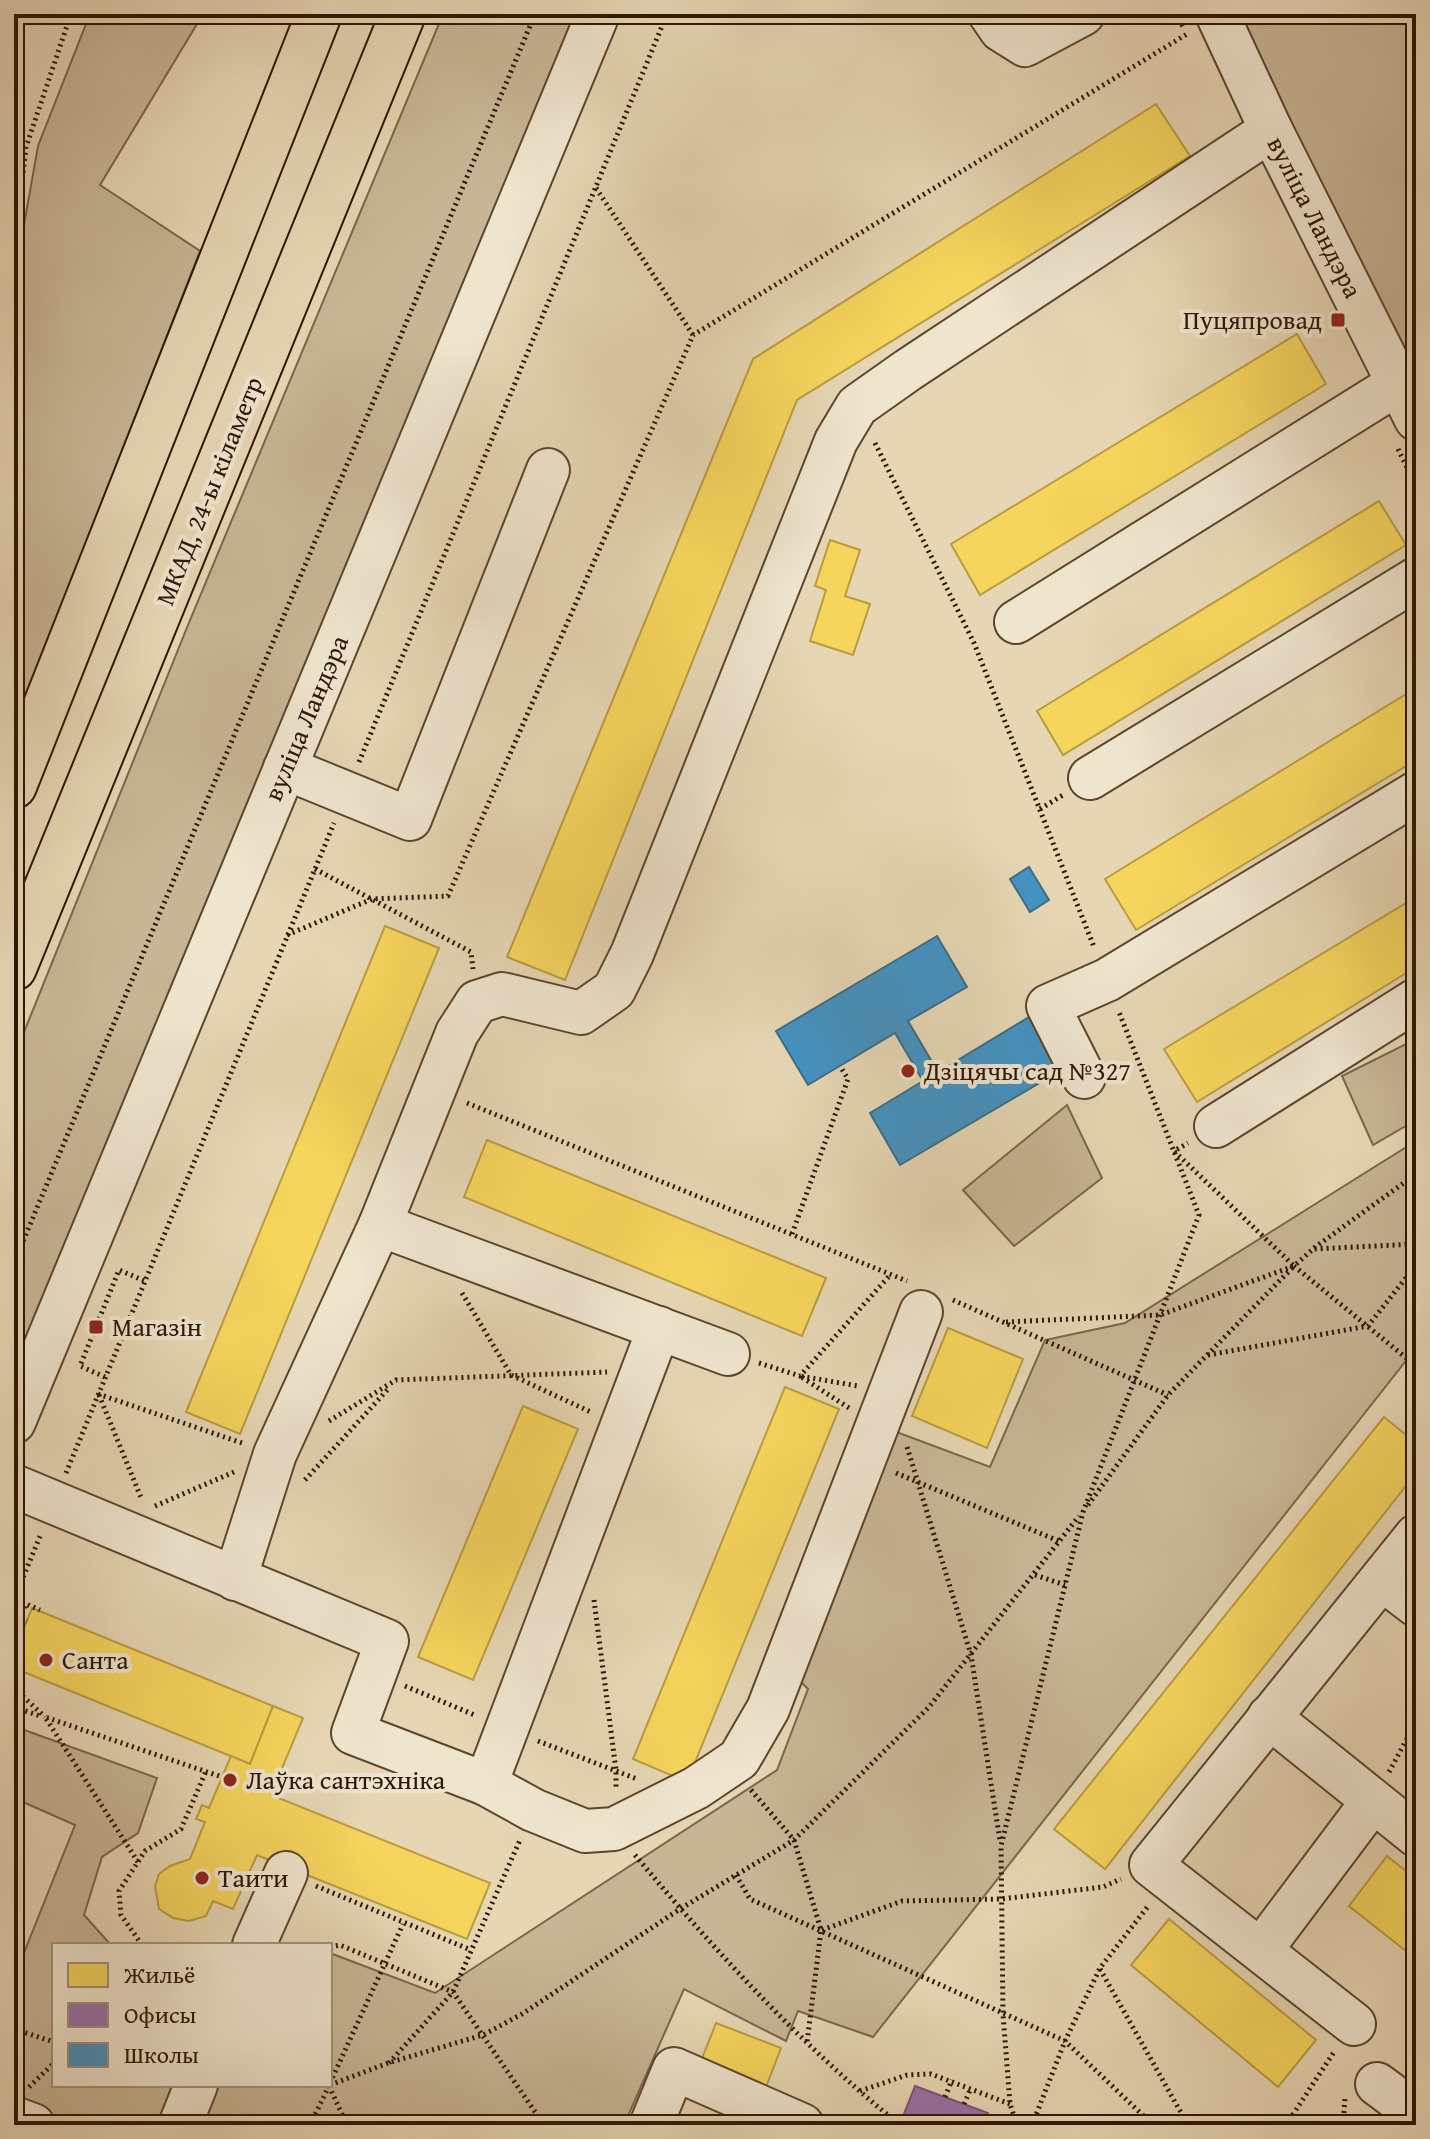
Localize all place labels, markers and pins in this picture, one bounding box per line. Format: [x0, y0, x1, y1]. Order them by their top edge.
place label: Пуцяпровад [1183, 300, 1322, 339]
marker: Пуцяпровад [1329, 311, 1347, 329]
place label: Дзіцячы сад №327 [923, 1051, 1131, 1090]
marker: Дзіцячы сад №327 [899, 1062, 917, 1080]
place label: Магазін [112, 1307, 202, 1346]
marker: Магазін [87, 1318, 105, 1336]
place label: Санта [62, 1640, 129, 1679]
marker: Санта [37, 1651, 55, 1669]
place label: Лаўка сантэхніка [246, 1760, 446, 1799]
marker: Лаўка сантэхніка [221, 1771, 239, 1789]
place label: Таити [218, 1858, 288, 1897]
marker: Таити [193, 1869, 211, 1887]

